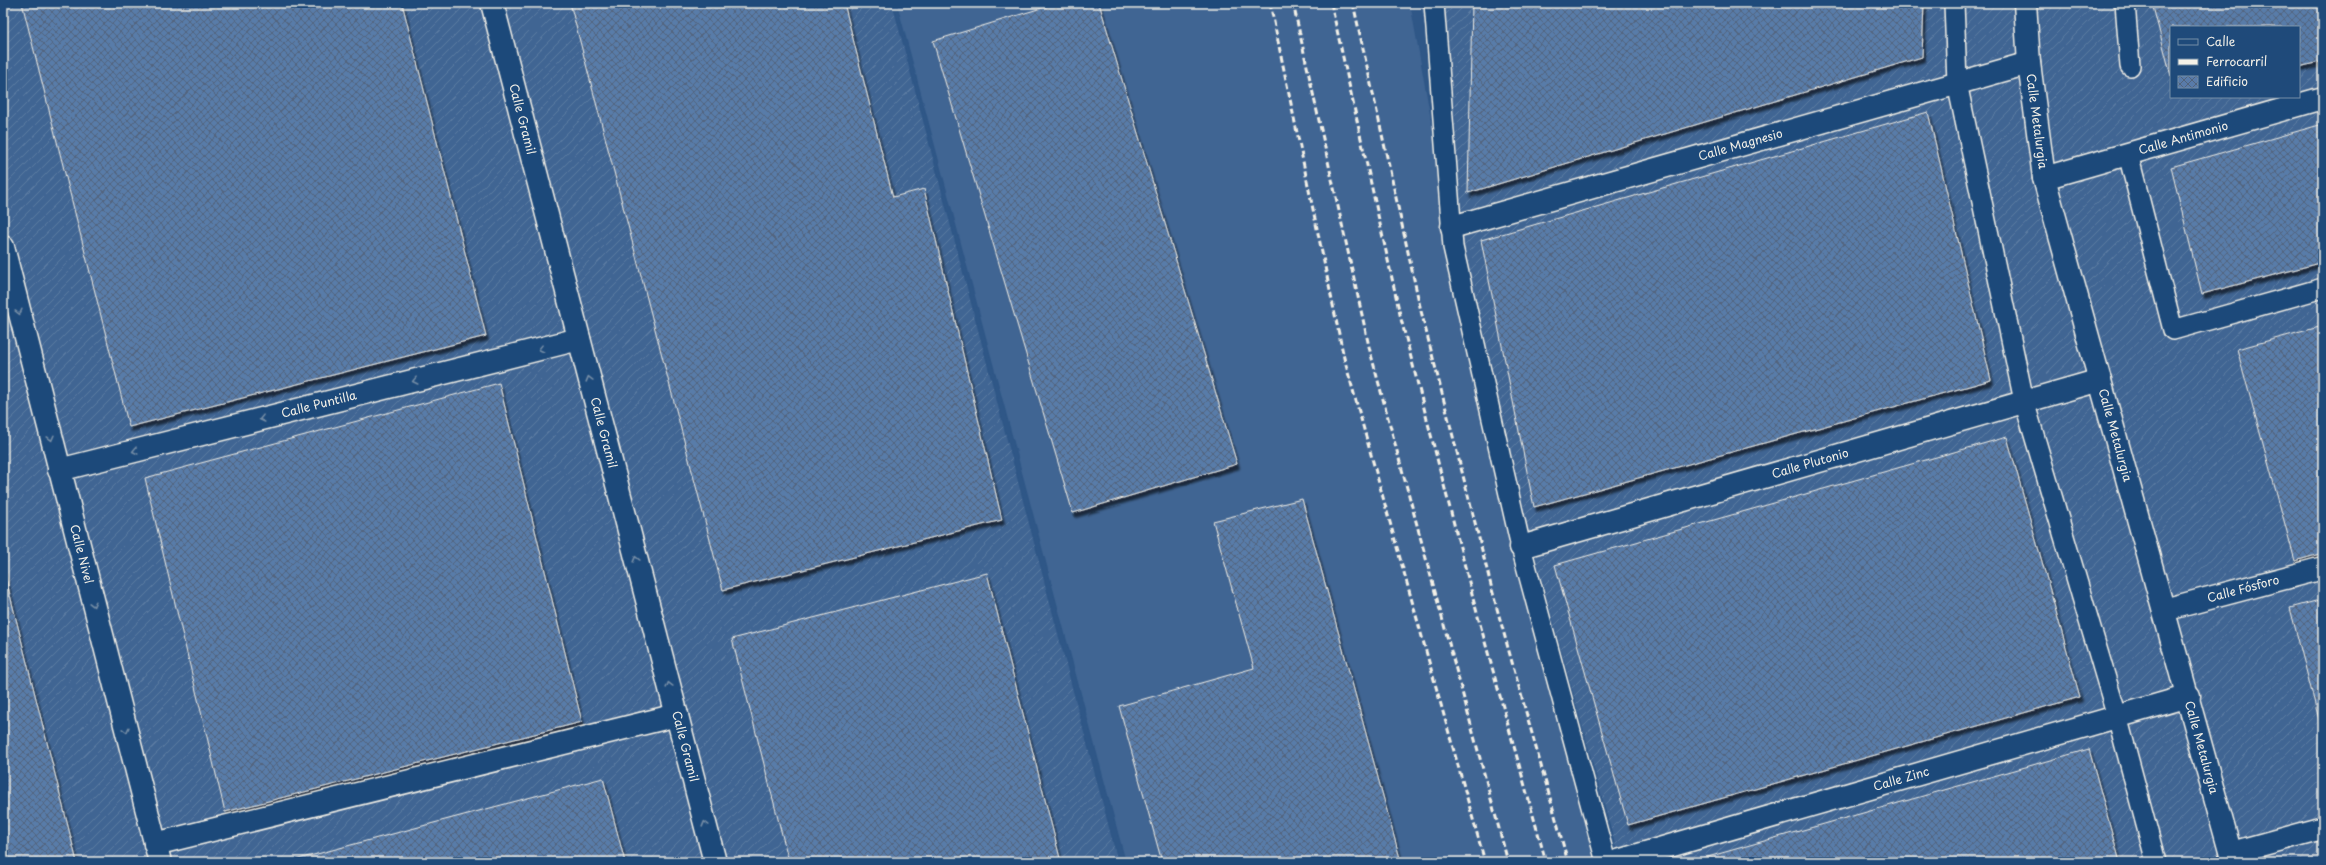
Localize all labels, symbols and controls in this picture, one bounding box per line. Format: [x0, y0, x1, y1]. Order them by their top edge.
legend [2170, 26, 2300, 98]
text: Calle [2206, 32, 2236, 50]
text: Ferrocarril [2206, 52, 2267, 70]
street label: Calle Metalurgia [2022, 72, 2053, 171]
text: Edificio [2206, 72, 2248, 90]
street label: Calle Gramil [505, 81, 541, 156]
street label: Calle Antimonio [2136, 116, 2230, 158]
street label: Calle Magnesio [1696, 123, 1785, 165]
one-way arrow [15, 309, 23, 315]
one-way arrow [538, 344, 545, 353]
one-way arrow [412, 376, 418, 384]
one-way arrow [585, 376, 594, 383]
street label: Calle Puntilla [279, 385, 359, 422]
street label: Calle Metalurgia [2095, 386, 2138, 484]
street label: Calle Gramil [587, 395, 622, 470]
one-way arrow [258, 414, 265, 423]
one-way arrow [46, 435, 54, 441]
street label: Calle Plutonio [1769, 443, 1851, 482]
one-way arrow [132, 446, 139, 454]
street label: Calle Nivel [66, 522, 99, 585]
one-way arrow [632, 556, 641, 563]
street label: Calle Fósforo [2205, 570, 2281, 606]
one-way arrow [89, 601, 97, 608]
one-way arrow [665, 682, 673, 688]
street label: Calle Metalurgia [2181, 699, 2224, 797]
street label: Calle Gramil [668, 709, 704, 784]
one-way arrow [121, 727, 130, 734]
street label: Calle Zinc [1871, 761, 1931, 795]
one-way arrow [701, 821, 710, 828]

